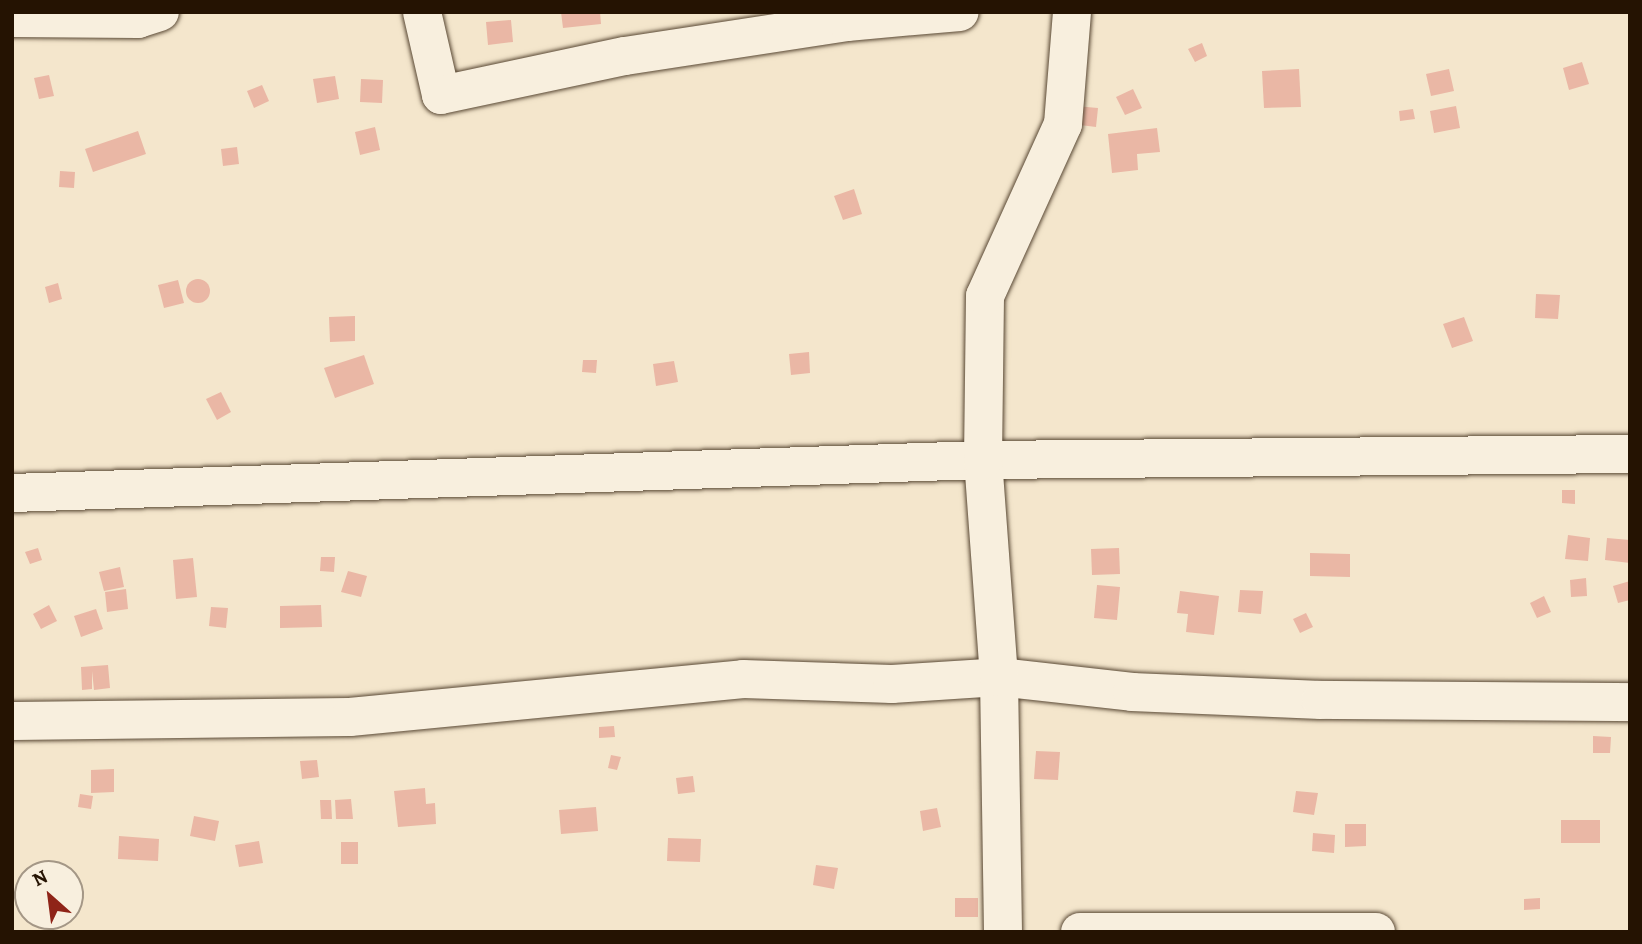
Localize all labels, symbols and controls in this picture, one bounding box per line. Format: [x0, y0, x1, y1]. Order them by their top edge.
north arrow [14, 860, 84, 930]
text: N [28, 863, 52, 893]

